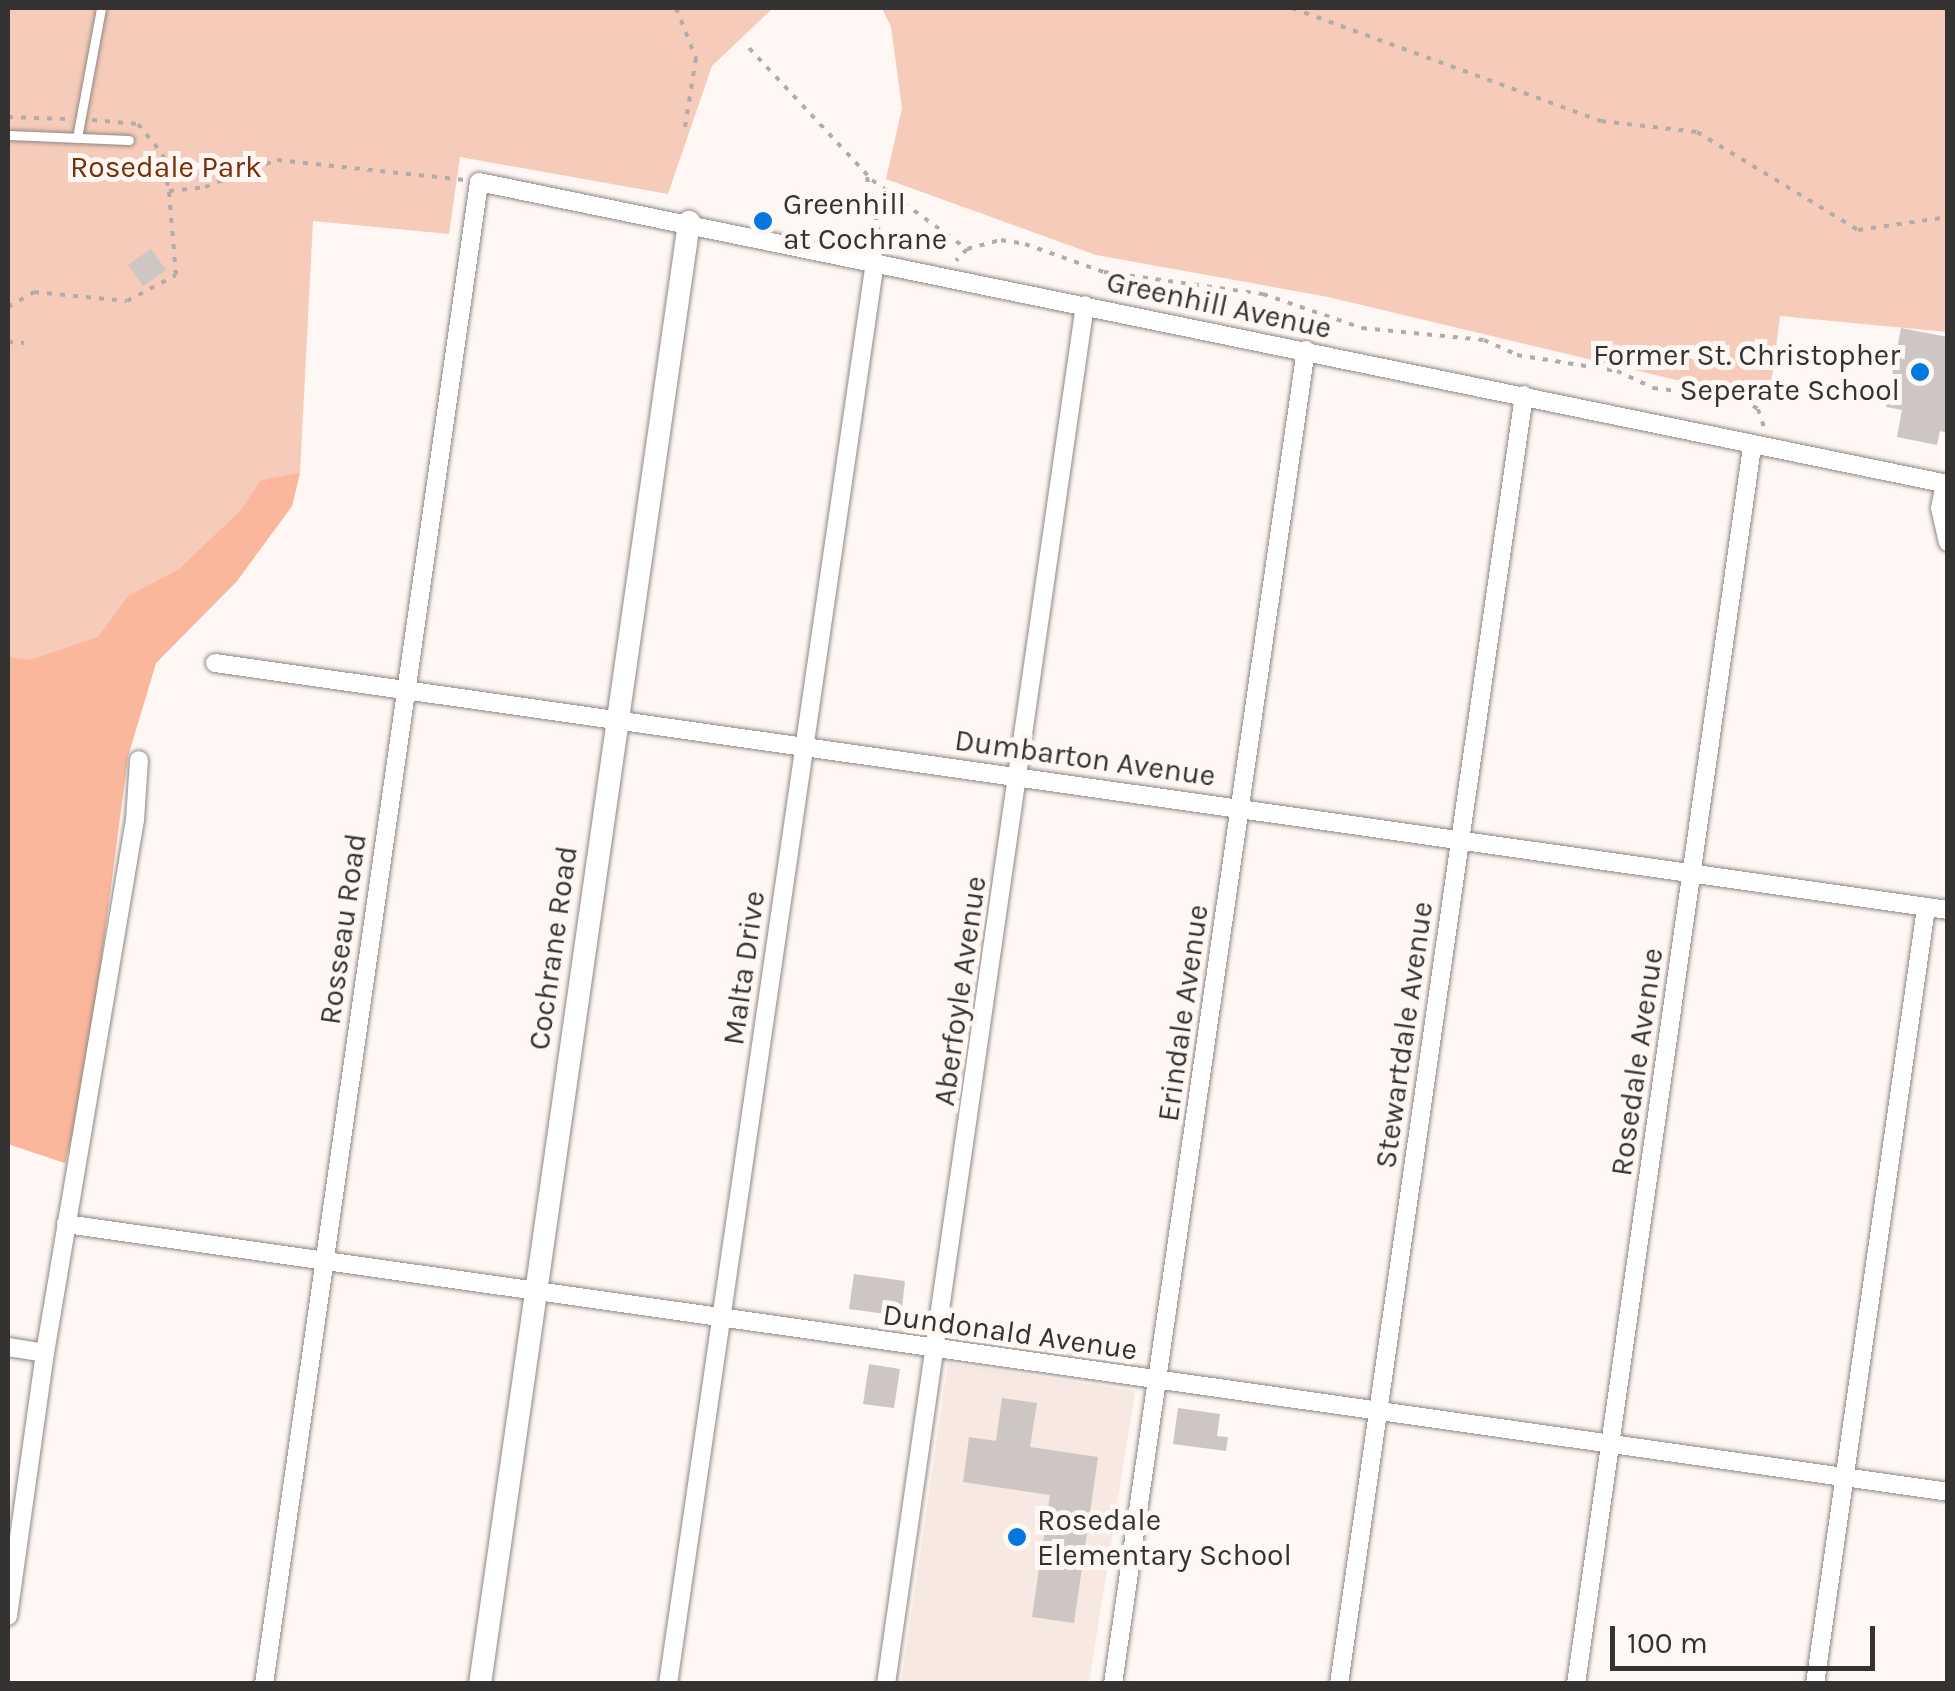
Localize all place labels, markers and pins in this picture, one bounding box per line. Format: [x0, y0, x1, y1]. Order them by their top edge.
place label: Greenhill at Cochrane [783, 186, 947, 256]
marker: Greenhill at Cochrane [752, 210, 774, 232]
place label: Former St. Christopher Seperate School [1593, 337, 1900, 408]
marker: Former St. Christopher Seperate School [1909, 361, 1931, 383]
place label: Rosedale Elementary School [1037, 1502, 1292, 1572]
marker: Rosedale Elementary School [1006, 1526, 1028, 1548]

